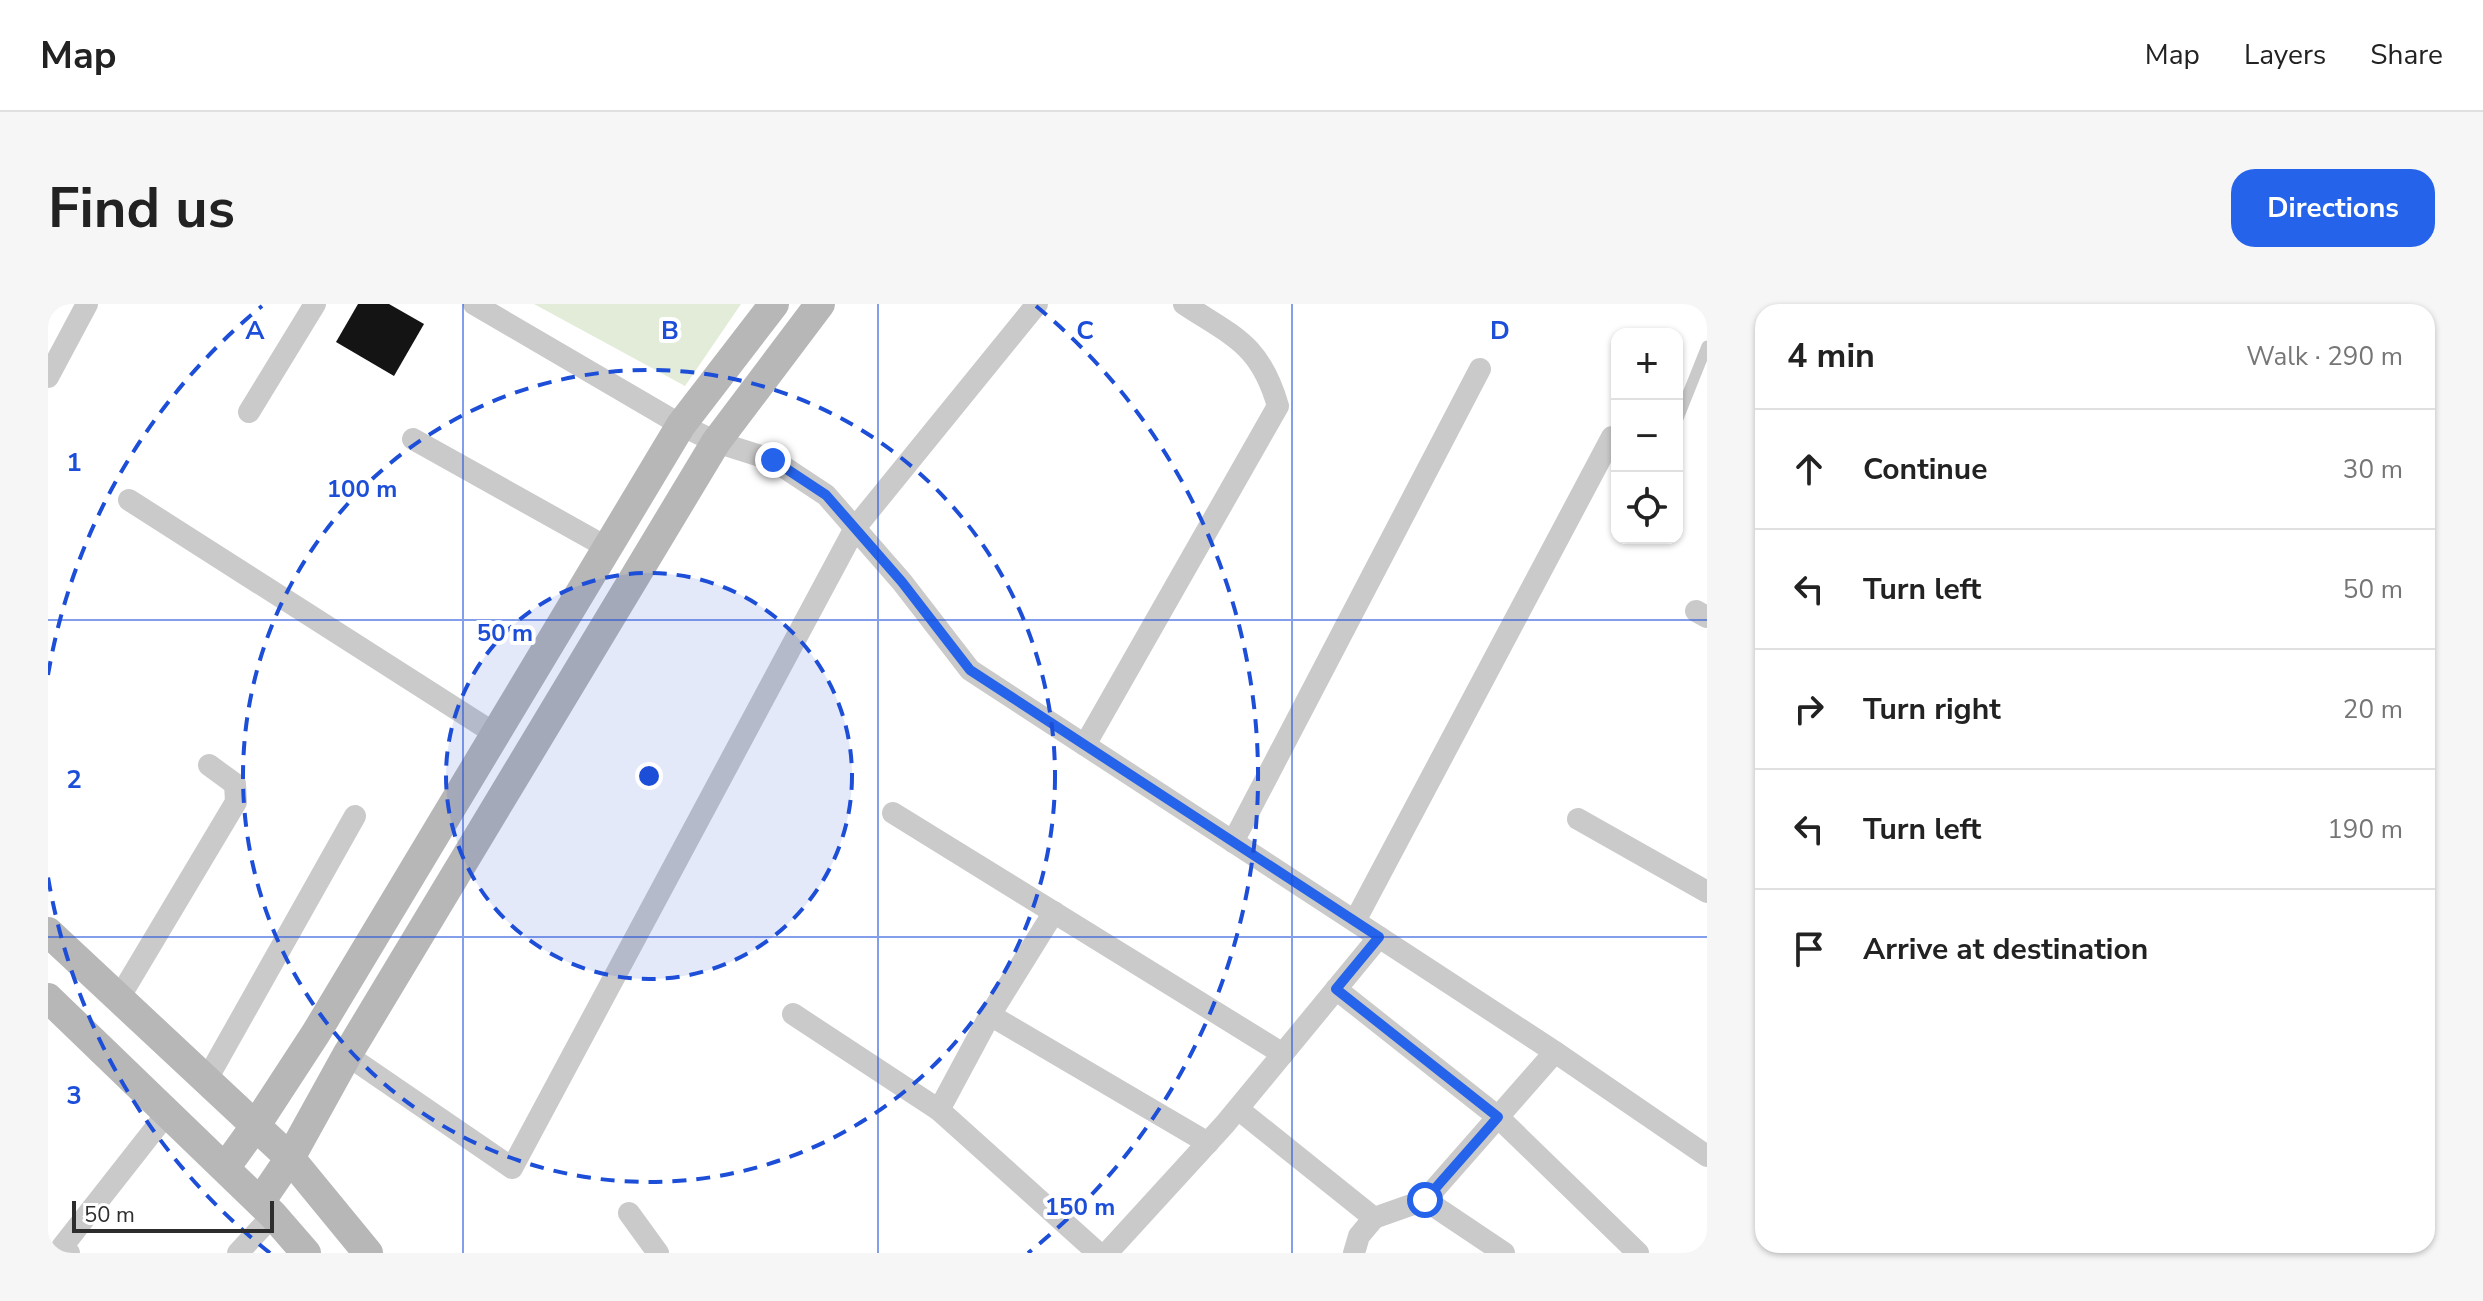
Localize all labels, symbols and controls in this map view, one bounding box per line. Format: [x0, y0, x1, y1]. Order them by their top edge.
text: Map [40, 30, 117, 81]
text: Map [2145, 36, 2200, 74]
text: Layers [2244, 36, 2326, 74]
text: Share [2370, 36, 2443, 74]
button: Directions [2231, 169, 2435, 247]
text: Find us [48, 170, 235, 247]
text: A [245, 313, 265, 348]
text: B [661, 313, 679, 348]
text: C [1076, 313, 1094, 348]
text: D [1490, 313, 1510, 348]
map controls [1611, 328, 1683, 544]
button: + [1611, 328, 1683, 400]
text: 4 min [1787, 333, 1875, 379]
text: Walk · 290 m [2246, 339, 2403, 374]
button: − [1611, 400, 1683, 472]
route end [755, 442, 791, 478]
text: 1 [66, 445, 82, 480]
icon: ahead [1787, 447, 1831, 491]
text: Continue [1863, 449, 1988, 490]
text: 30 m [2343, 452, 2403, 487]
button: locate [1611, 472, 1683, 544]
text: 100 m [327, 473, 397, 505]
icon: left [1787, 567, 1831, 611]
text: Turn left [1863, 569, 1981, 610]
text: 50 m [2343, 572, 2403, 607]
text: 50 m [477, 617, 533, 649]
icon: right [1787, 687, 1831, 731]
text: Turn right [1863, 689, 2001, 730]
text: 20 m [2343, 692, 2403, 727]
text: 2 [66, 762, 82, 797]
centre of rings [635, 762, 663, 790]
icon: left [1787, 807, 1831, 851]
text: Turn left [1863, 809, 1981, 850]
text: 190 m [2327, 812, 2403, 847]
icon: arrive [1787, 927, 1831, 971]
text: Arrive at destination [1863, 929, 2148, 970]
text: 3 [66, 1078, 82, 1113]
route start [1407, 1182, 1443, 1218]
text: 150 m [1045, 1191, 1115, 1223]
scale bar [72, 1197, 274, 1233]
text: 50 m [84, 1200, 135, 1230]

